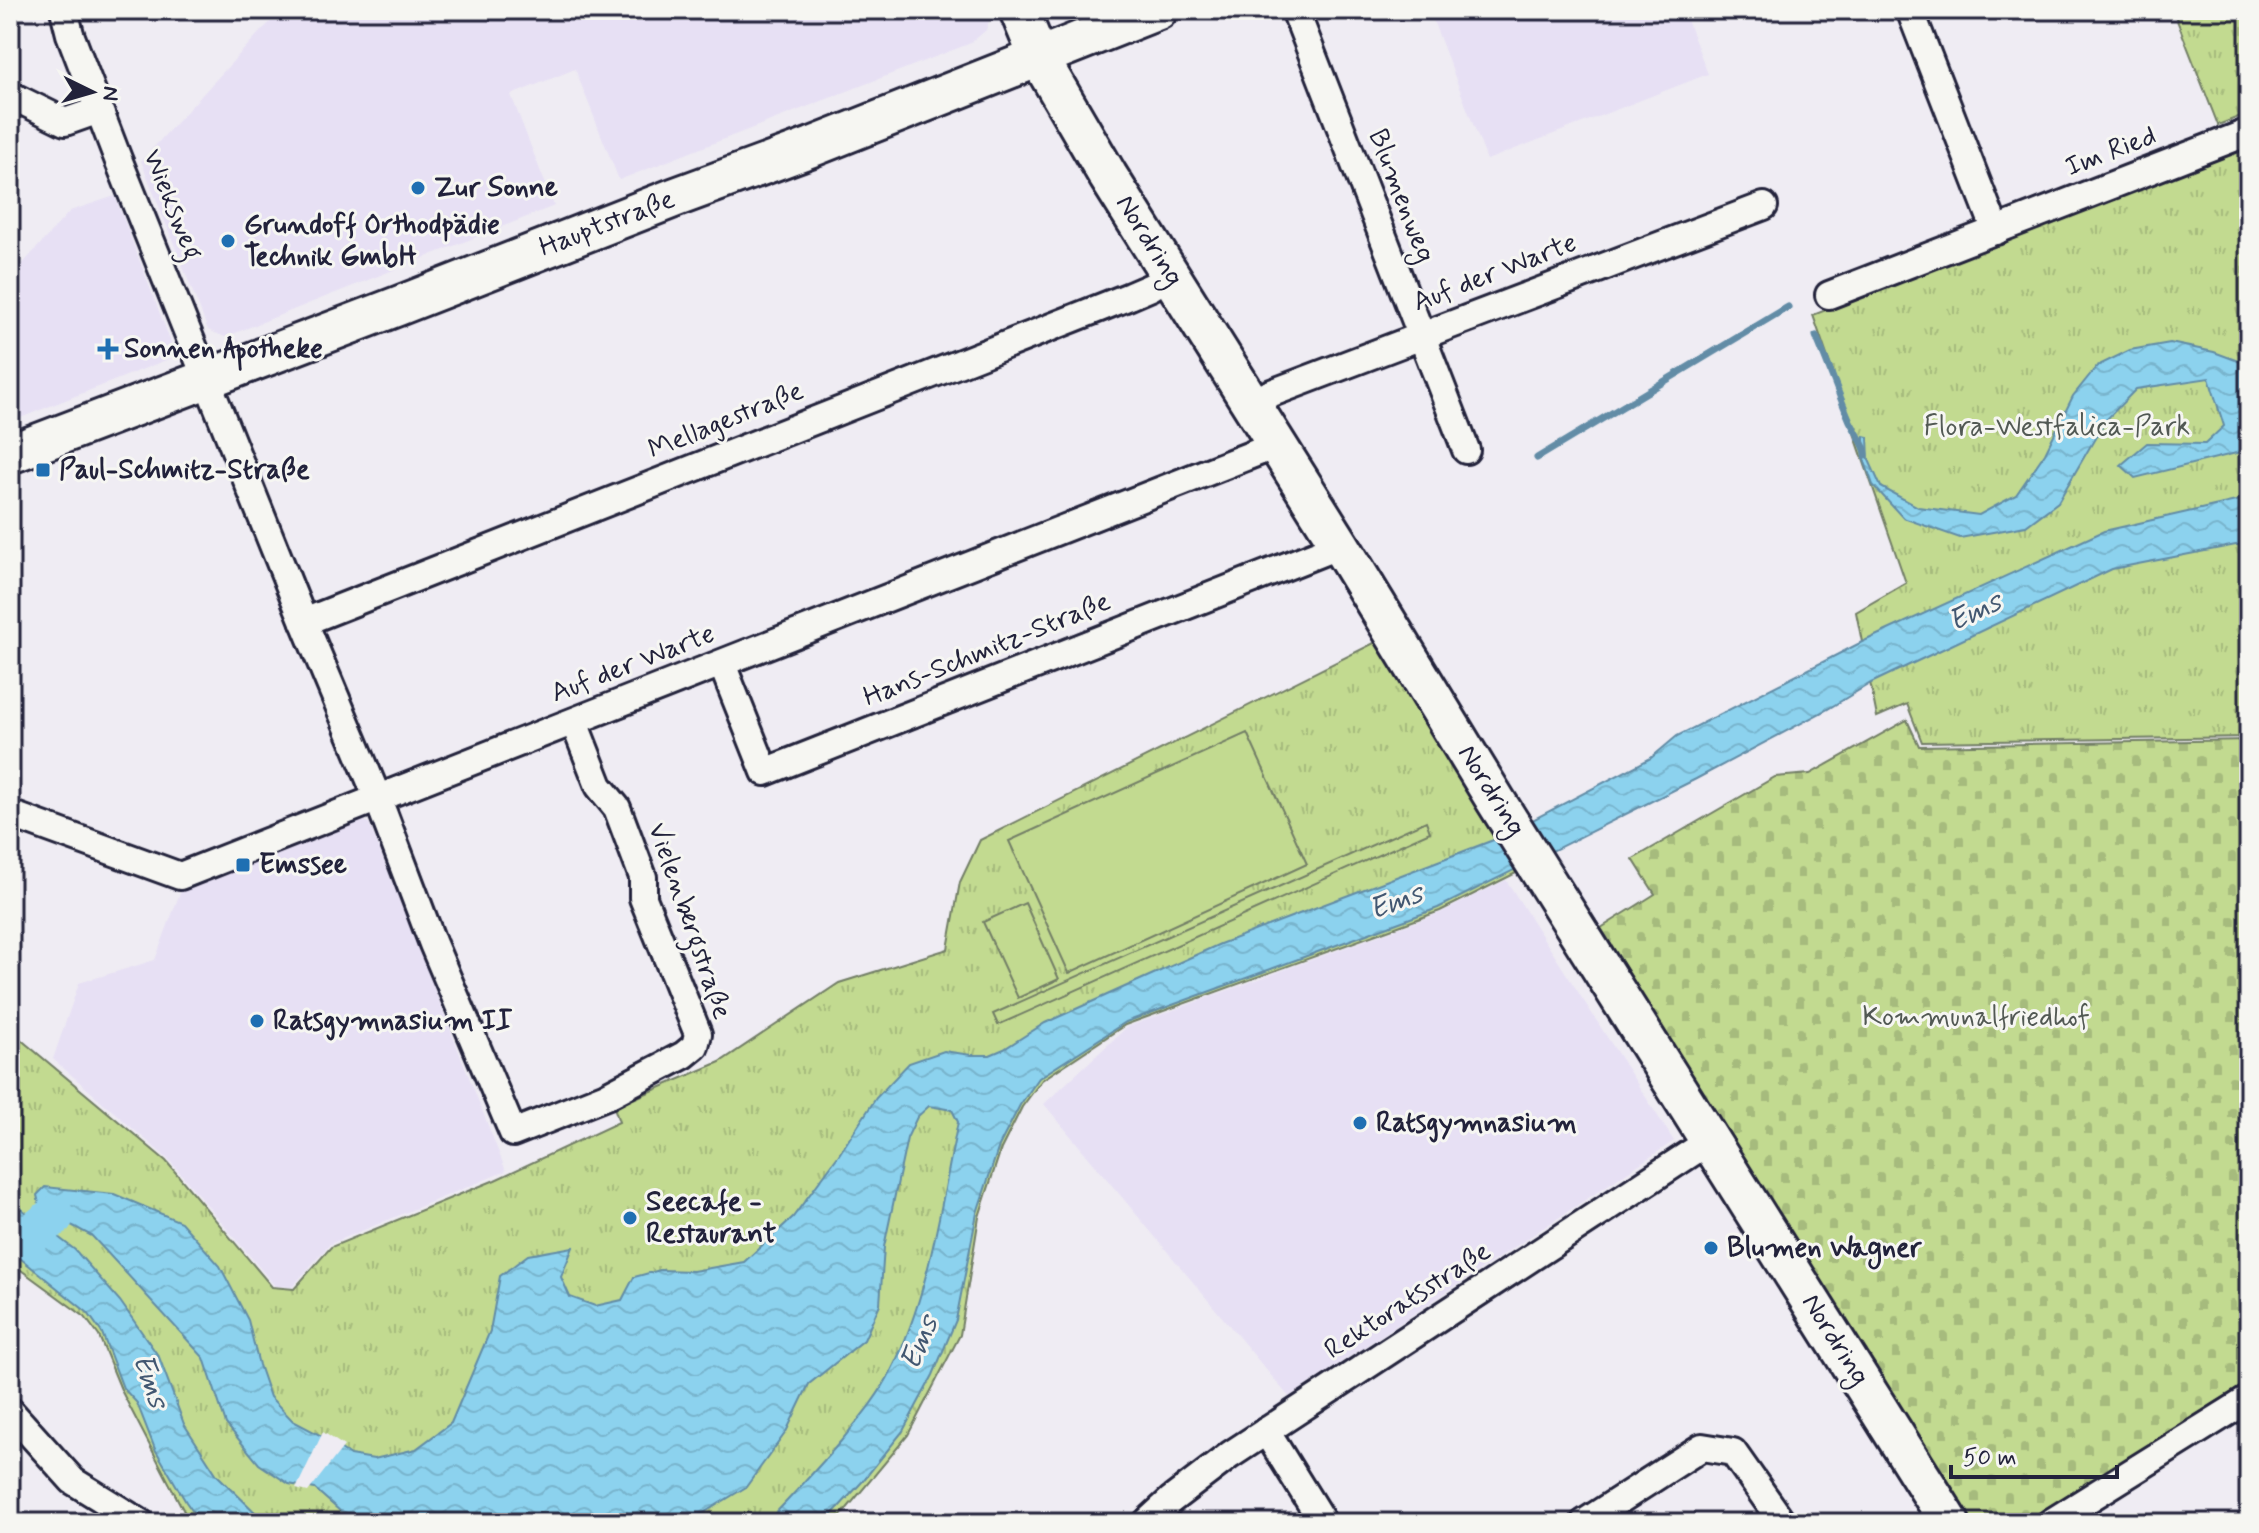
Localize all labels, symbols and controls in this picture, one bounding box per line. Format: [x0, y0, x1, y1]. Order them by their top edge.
north arrow [52, 52, 132, 132]
text: N [95, 85, 125, 102]
street label: Im Ried [2060, 118, 2162, 186]
street label: Blumenweg [1357, 124, 1443, 269]
street label: Wieksweg [130, 144, 211, 267]
place label: Zur Sonne [434, 170, 558, 207]
marker: Zur Sonne [409, 179, 427, 197]
street label: Hauptstraße [534, 181, 680, 267]
street label: Nordring [1105, 188, 1192, 295]
place label: Grundoff Orthodpädie Technik GmbH [244, 207, 500, 276]
street label: Auf der Warte [1408, 225, 1582, 321]
marker: Grundoff Orthodpädie Technik GmbH [219, 232, 237, 250]
place label: Sonnen Apotheke [124, 331, 323, 371]
marker: Sonnen Apotheke [99, 340, 117, 358]
street label: Mellagestraße [643, 373, 809, 469]
park label: Flora-Westfalica-Park [1924, 409, 2190, 446]
place label: Paul-Schmitz-Straße [59, 452, 310, 489]
marker: Paul-Schmitz-Straße [34, 461, 52, 479]
water label: Ems [1942, 582, 2010, 641]
street label: Hans-Schmitz-Straße [858, 584, 1116, 716]
street label: Auf der Warte [546, 616, 720, 712]
street label: Nordring [1447, 738, 1534, 845]
street label: Vielenbergstraße [635, 818, 740, 1025]
place label: Emssee [259, 847, 347, 884]
marker: Emssee [234, 856, 252, 874]
water label: Ems [1364, 873, 1431, 930]
park label: Kommunalfriedhof [1862, 999, 2090, 1036]
place label: Ratsgymnasium II [273, 1003, 513, 1041]
marker: Ratsgymnasium II [248, 1012, 266, 1030]
place label: Ratsgymnasium [1376, 1105, 1577, 1143]
marker: Ratsgymnasium [1351, 1114, 1369, 1132]
place label: Seecafe - Restaurant [646, 1184, 776, 1253]
marker: Seecafe - Restaurant [621, 1209, 639, 1227]
place label: Blumen Wagner [1727, 1230, 1923, 1270]
street label: Rektoratsstraße [1318, 1233, 1498, 1369]
marker: Blumen Wagner [1702, 1239, 1720, 1257]
street label: Nordring [1791, 1287, 1878, 1394]
water label: Ems [891, 1308, 950, 1376]
water label: Ems [123, 1349, 178, 1416]
scale bar [1951, 1429, 2117, 1479]
text: 50 m [1963, 1443, 2017, 1474]

